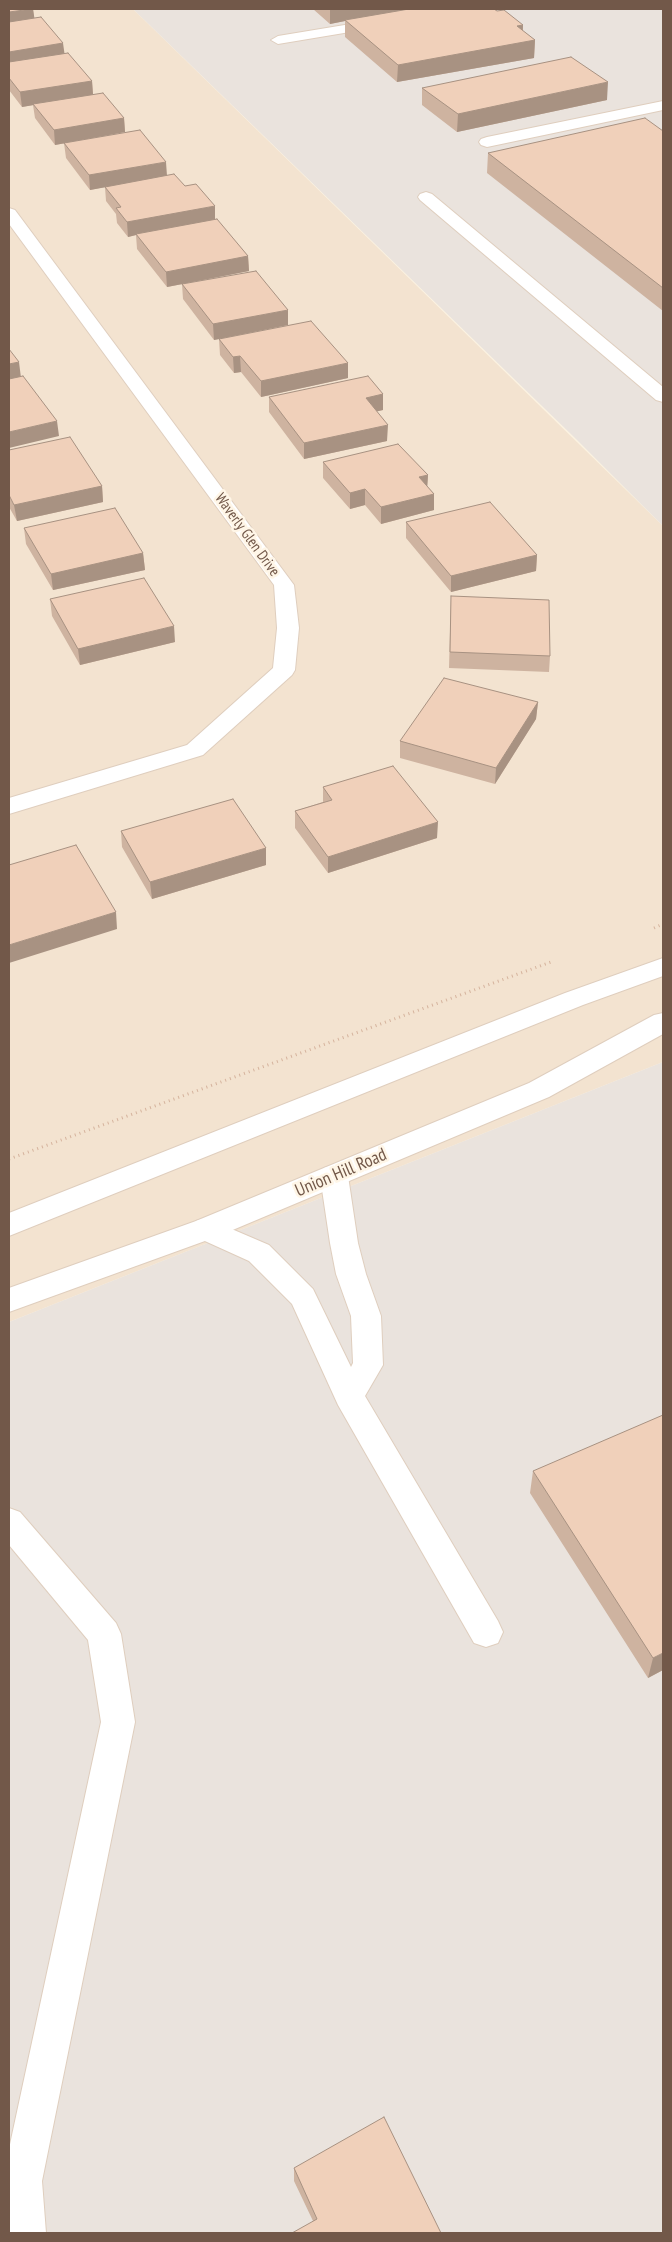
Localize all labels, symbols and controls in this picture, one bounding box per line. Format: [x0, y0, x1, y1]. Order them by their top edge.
street label: Waverly Glen Drive [211, 490, 283, 580]
street label: Union Hill Road [292, 1144, 390, 1202]

